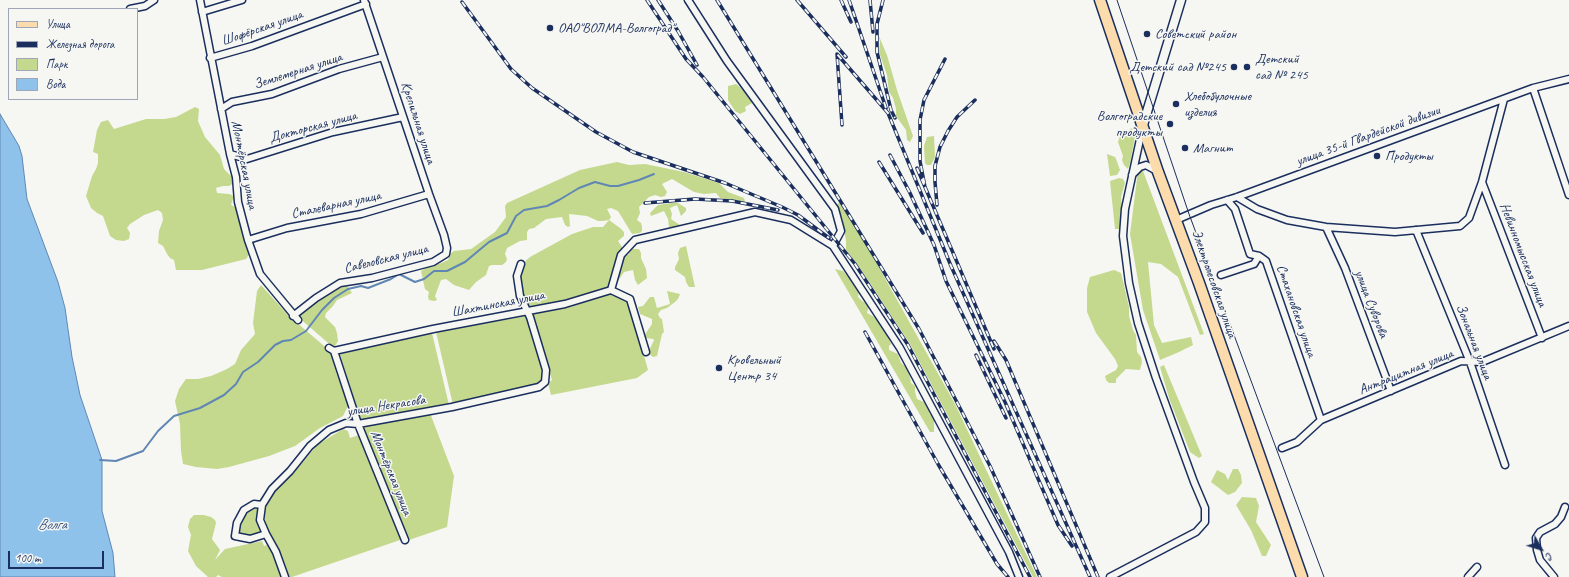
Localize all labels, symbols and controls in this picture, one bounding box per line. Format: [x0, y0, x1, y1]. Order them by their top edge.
street label: Шофёрская улица [219, 6, 305, 50]
legend [8, 8, 138, 100]
text: Улица [46, 16, 70, 32]
place label: ОАО"ВОЛМА-Волгоград" [558, 20, 674, 36]
marker: ОАО"ВОЛМА-Волгоград" [545, 23, 555, 33]
place label: Советский район [1155, 26, 1236, 42]
marker: Советский район [1142, 29, 1152, 39]
text: Железная дорога [46, 36, 114, 52]
street label: Землемерная улица [252, 49, 344, 93]
place label: Детский сад № 245 [1255, 51, 1308, 84]
text: Парк [46, 56, 67, 72]
place label: Детский сад №245 [1129, 59, 1226, 75]
marker: Детский сад №245 [1229, 62, 1239, 72]
marker: Детский сад № 245 [1242, 62, 1252, 72]
text: Вода [46, 76, 65, 92]
street label: Крепильная улица [397, 80, 439, 166]
place label: Хлебобулочные изделия [1184, 88, 1251, 120]
marker: Хлебобулочные изделия [1171, 99, 1181, 109]
street label: улица 35-й Гвардейской дивизии [1294, 102, 1442, 170]
street label: Докторская улица [267, 107, 359, 147]
place label: Волгоградские продукты [1097, 108, 1162, 140]
street label: Монтёрская улица [227, 119, 261, 211]
marker: Волгоградские продукты [1165, 119, 1175, 129]
place label: Магнит [1193, 140, 1233, 156]
marker: Магнит [1180, 143, 1190, 153]
place label: Продукты [1385, 148, 1433, 164]
marker: Продукты [1372, 151, 1382, 161]
street label: Сталеварная улица [290, 187, 382, 223]
street label: Невинномысская улица [1496, 201, 1550, 309]
street label: Электролесовская улица [1188, 228, 1240, 340]
street label: Савеловская улица [342, 240, 430, 278]
street label: Стахановская улица [1272, 263, 1320, 359]
street label: улица Суворова [1350, 268, 1392, 340]
street label: Шахтинская улица [450, 287, 546, 321]
street label: Зональная улица [1452, 302, 1496, 382]
street label: Антрацитная улица [1356, 345, 1456, 399]
place label: Кровельный Центр 34 [727, 352, 781, 384]
marker: Кровельный Центр 34 [714, 363, 724, 373]
street label: улица Некрасова [346, 392, 426, 420]
street label: Монтёрская улица [366, 428, 416, 518]
water label: Волга [38, 516, 66, 534]
north arrow [1521, 529, 1561, 569]
scale bar [10, 543, 106, 569]
text: 100 m [15, 550, 41, 566]
text: С [1543, 550, 1557, 563]

